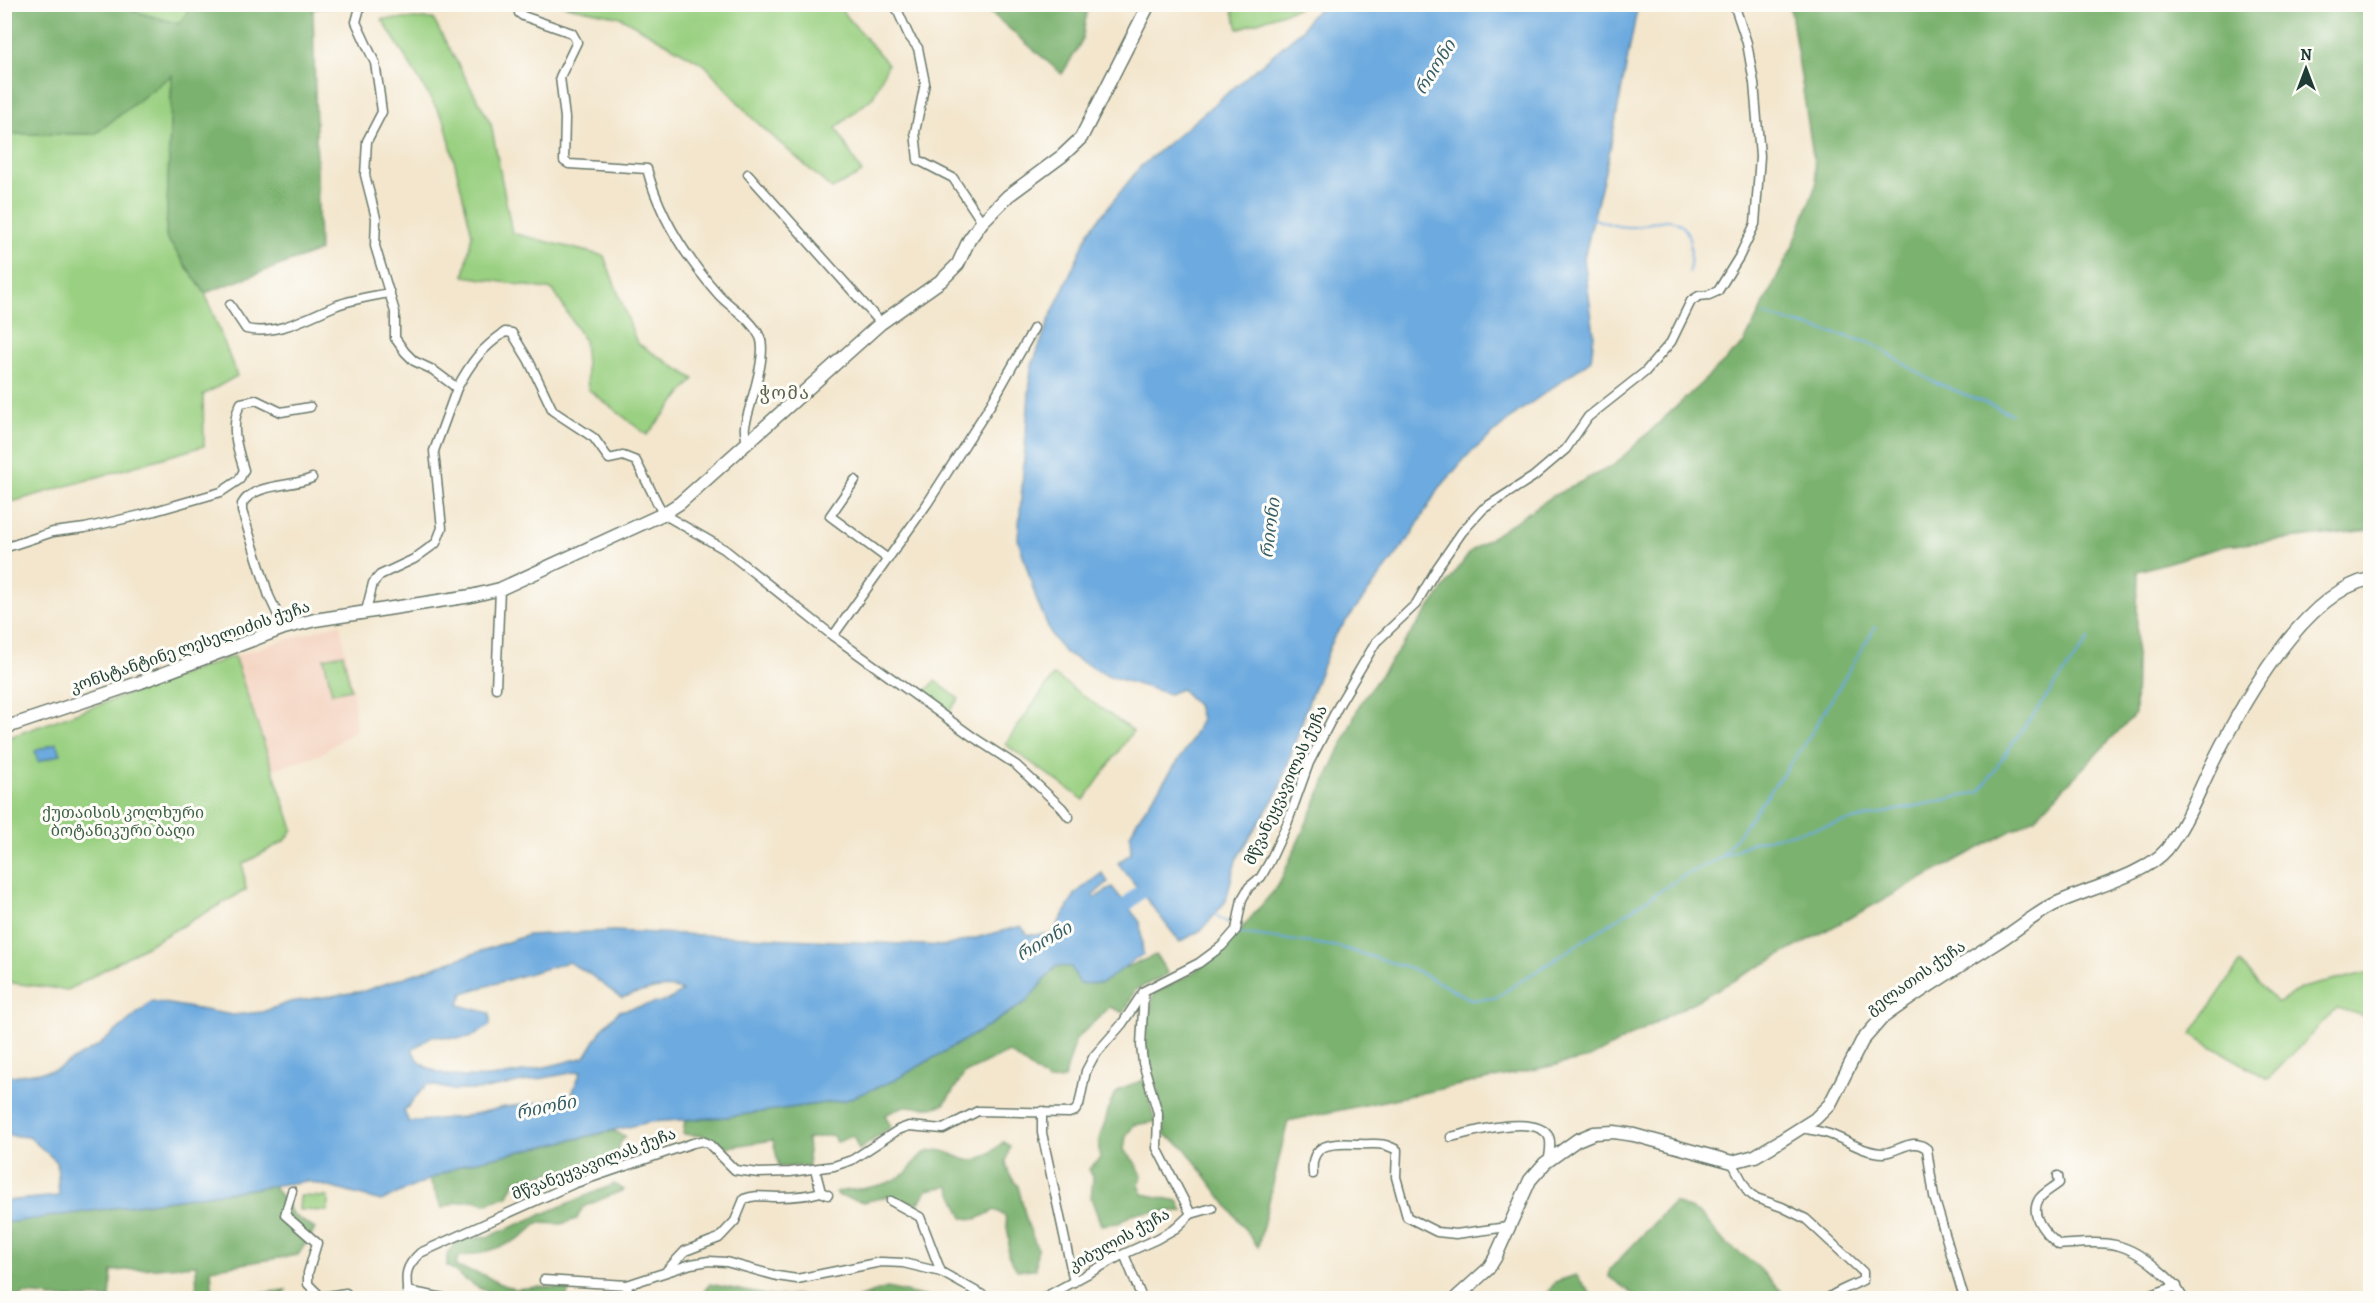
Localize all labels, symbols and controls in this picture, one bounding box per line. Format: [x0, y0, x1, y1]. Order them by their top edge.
water label: რიონი [1409, 34, 1462, 99]
north arrow [2276, 39, 2336, 99]
text: N [2300, 44, 2312, 66]
district label: ჭომა [760, 381, 810, 405]
water label: რიონი [1254, 495, 1286, 559]
street label: კონსტანტინე ლესელიძის ქუჩა [67, 596, 313, 698]
street label: მწვანეყვავილას ქუჩა [1239, 702, 1333, 868]
park label: ქუთაისის კოლხური ბოტანიკური ბაღი [42, 802, 204, 842]
water label: რიონი [1012, 915, 1078, 966]
street label: გელათის ქუჩა [1862, 936, 1970, 1020]
water label: რიონი [514, 1089, 580, 1125]
street label: მწვანეყვავილას ქუჩა [509, 1123, 679, 1205]
street label: კიბულის ქუჩა [1064, 1203, 1174, 1277]

